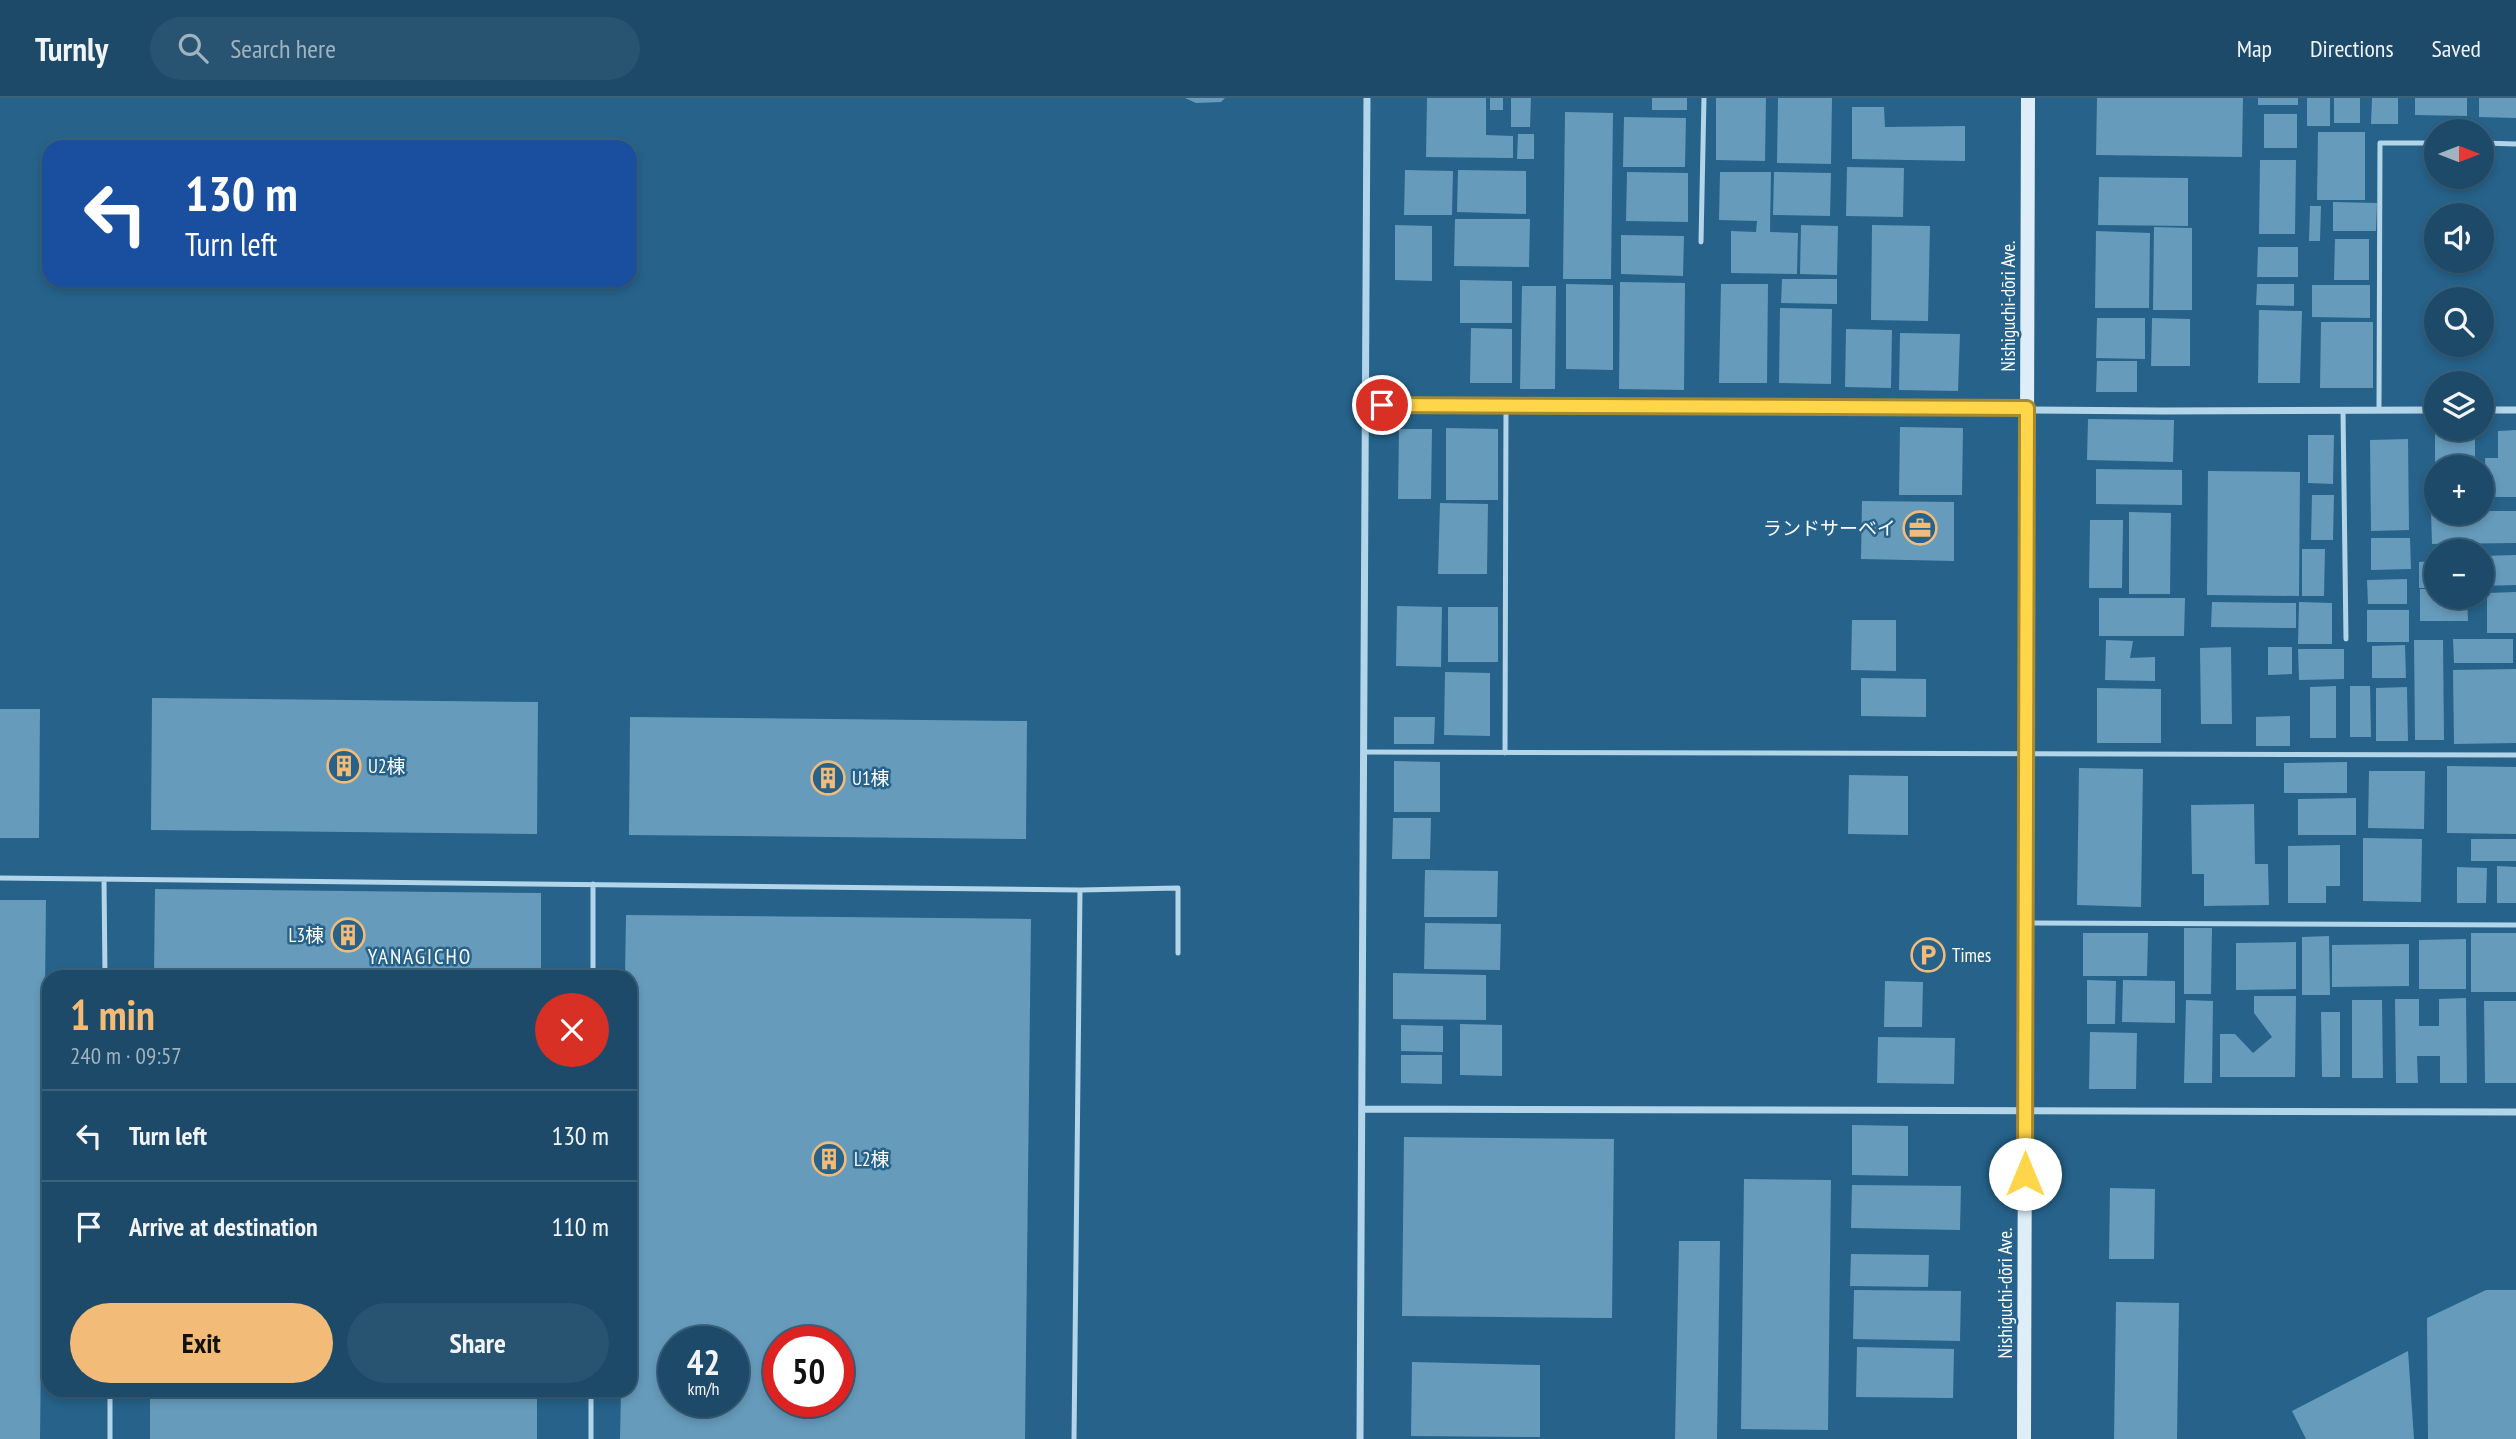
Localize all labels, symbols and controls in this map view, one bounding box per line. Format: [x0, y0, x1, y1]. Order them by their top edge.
search box [150, 17, 640, 80]
text: Turnly [35, 27, 108, 70]
icon: search [174, 29, 212, 67]
text: Search here [230, 32, 336, 65]
text: Map [2237, 33, 2272, 64]
text: Directions [2310, 33, 2394, 64]
text: Saved [2432, 33, 2481, 64]
north arrow [2424, 119, 2494, 189]
map controls [2424, 119, 2494, 609]
text: 130 m [185, 161, 298, 225]
icon: left [70, 168, 161, 259]
button: sound [2424, 203, 2494, 273]
text: Turn left [185, 223, 277, 265]
street label: Nishiguchi-dōri Ave. [1996, 241, 2020, 371]
button: search [2424, 287, 2494, 357]
button: layers [2424, 371, 2494, 441]
pin [1352, 375, 1412, 435]
icon: arrive [1363, 386, 1401, 424]
button: + [2424, 455, 2494, 525]
office icon: ランドサーベイ [1901, 509, 1939, 547]
place label: ランドサーベイ [1763, 516, 1896, 540]
button: − [2424, 539, 2494, 609]
building icon: U2棟 [325, 747, 363, 785]
place label: U2棟 [368, 754, 405, 778]
building icon: U1棟 [809, 759, 847, 797]
place label: U1棟 [852, 766, 889, 790]
building icon: L3棟 [329, 916, 367, 954]
place label: L3棟 [289, 923, 324, 947]
parking icon: Times [1909, 936, 1947, 974]
district label: YANAGICHO [368, 943, 472, 970]
place label: Times [1952, 943, 1991, 967]
text: 1 min [70, 987, 155, 1042]
button: close [535, 993, 609, 1067]
text: 240 m · 09:57 [70, 1041, 182, 1070]
icon: left [70, 1117, 108, 1155]
text: Turn left [129, 1119, 207, 1152]
text: 130 m [551, 1119, 609, 1152]
position arrow [1988, 1137, 2062, 1211]
building icon: L2棟 [810, 1140, 848, 1178]
place label: L2棟 [854, 1147, 889, 1171]
icon: arrive [70, 1208, 108, 1246]
text: Arrive at destination [129, 1210, 318, 1243]
text: 110 m [551, 1210, 609, 1243]
street label: Nishiguchi-dōri Ave. [1993, 1228, 2017, 1358]
button: Exit [70, 1303, 333, 1383]
button: Share [347, 1303, 609, 1383]
speed limit sign: 50 [763, 1326, 854, 1417]
text: 42 [687, 1339, 720, 1385]
text: km/h [688, 1377, 719, 1400]

